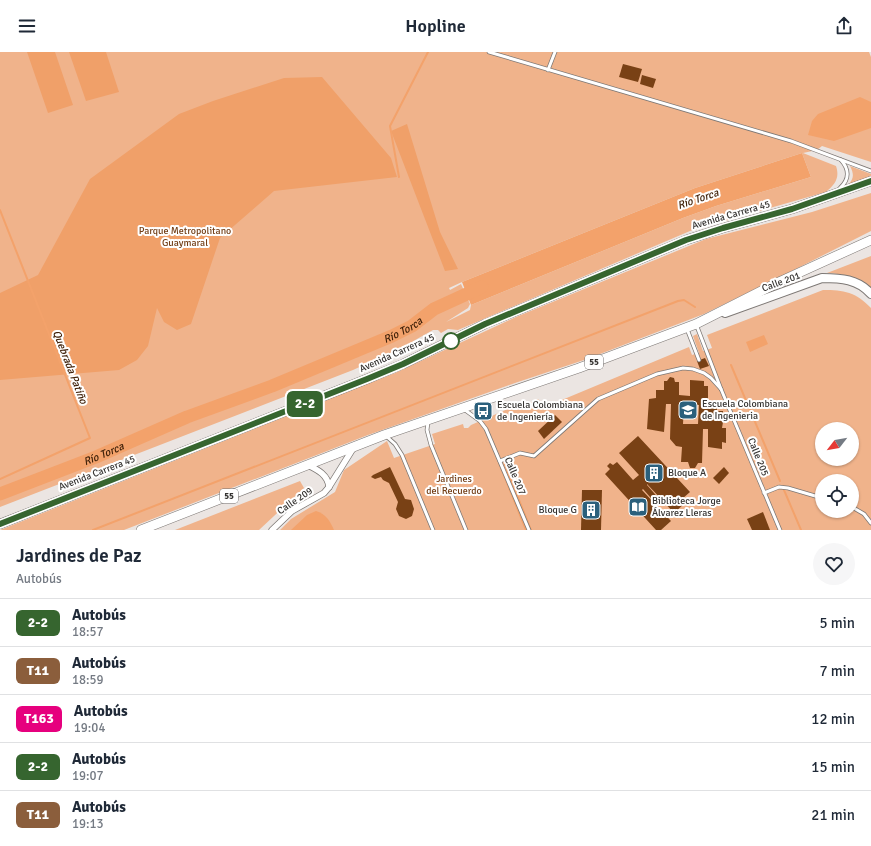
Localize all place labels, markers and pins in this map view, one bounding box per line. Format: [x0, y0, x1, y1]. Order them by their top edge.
unlabelled marker [442, 332, 460, 350]
place label: Escuela Colombiana de Ingenieria [702, 398, 788, 422]
place label: Escuela Colombiana de Ingeniería [497, 399, 583, 423]
school or university icon: Escuela Colombiana de Ingenieria [677, 399, 699, 421]
bus stop icon: Escuela Colombiana de Ingeniería [472, 400, 494, 422]
building icon: Bloque A [643, 462, 665, 484]
place label: Bloque A [668, 467, 706, 479]
place label: Biblioteca Jorge Álvarez Lleras [652, 495, 721, 519]
library icon: Biblioteca Jorge Álvarez Lleras [627, 496, 649, 518]
building icon: Bloque G [580, 499, 602, 521]
place label: Bloque G [539, 504, 577, 516]

